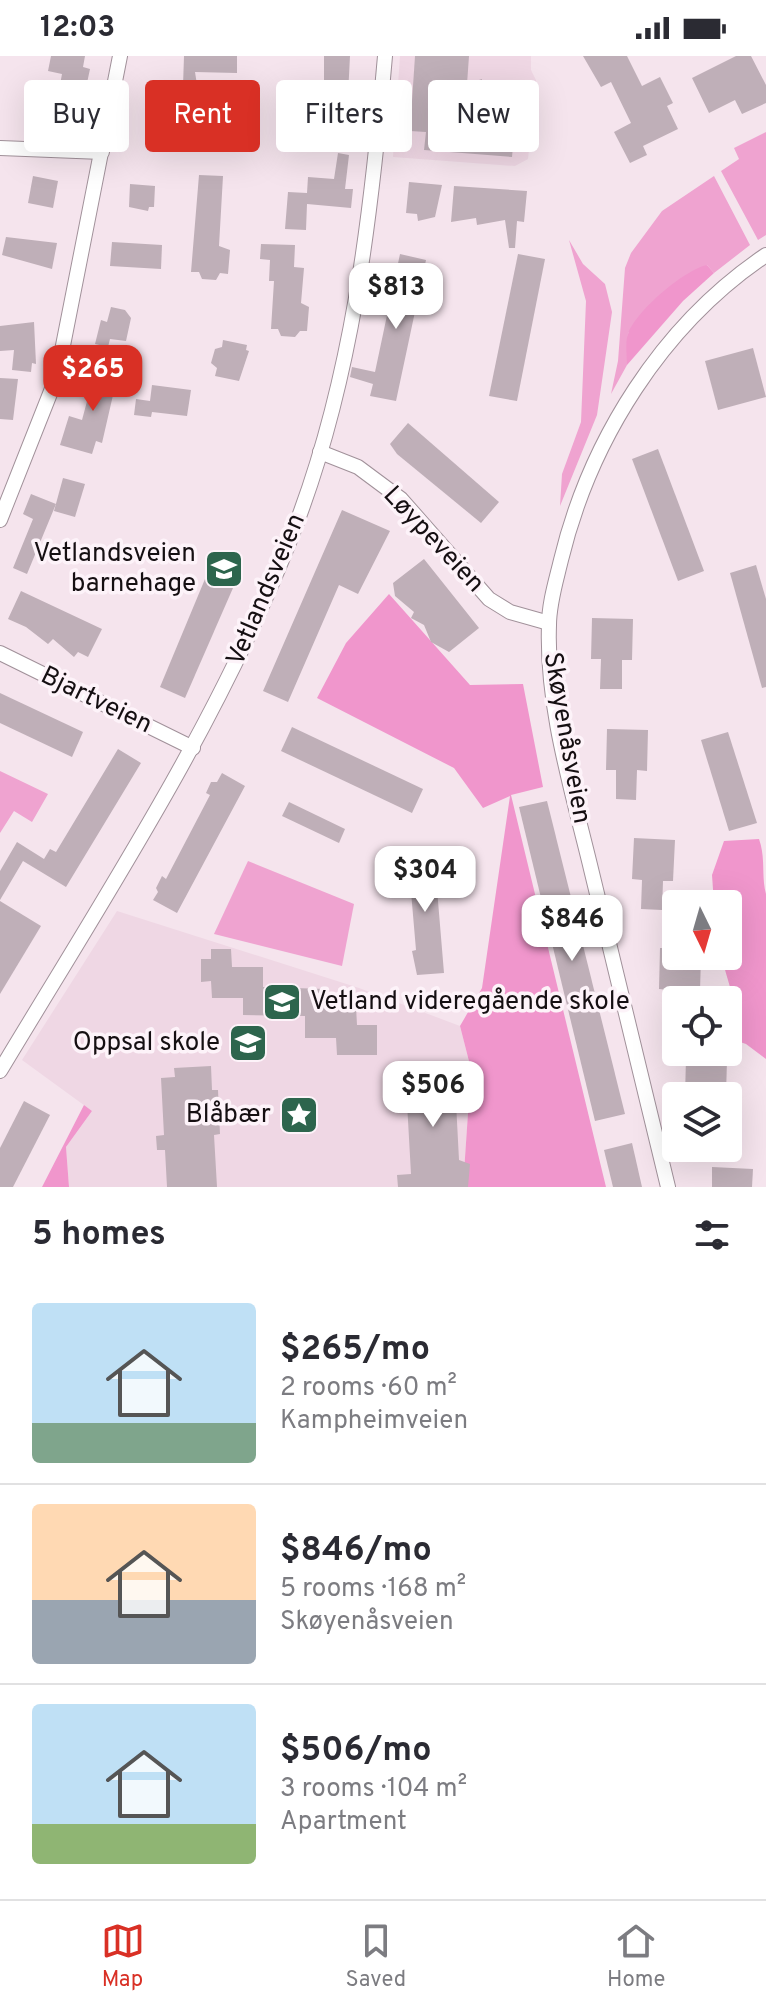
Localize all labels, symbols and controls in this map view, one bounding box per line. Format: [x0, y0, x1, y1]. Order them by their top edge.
text: 12:03 [40, 10, 115, 47]
chip: Buy [24, 80, 129, 152]
chip: Rent [145, 80, 260, 152]
chip: Filters [276, 80, 412, 152]
chip: New [428, 80, 539, 152]
pin: $813 [349, 263, 443, 331]
text: $813 [367, 272, 425, 305]
pin: $265 [46, 345, 140, 413]
text: $265 [61, 354, 125, 387]
street label: Løypeveien [375, 480, 491, 600]
street label: Vetlandsveien [220, 509, 314, 671]
place label: Vetlandsveien barnehage [34, 538, 196, 601]
school or university icon: Vetlandsveien barnehage [203, 548, 245, 590]
street label: Skøyenåsveien [535, 650, 597, 826]
street label: Bjartveien [35, 660, 157, 742]
pin: $304 [378, 846, 472, 914]
text: $304 [393, 855, 457, 888]
north arrow [662, 890, 742, 970]
map controls [662, 890, 742, 1162]
pin: $846 [525, 895, 619, 963]
text: $846 [540, 904, 604, 937]
school or university icon: Vetland videregående skole [261, 981, 303, 1023]
place label: Vetland videregående skole [310, 986, 630, 1019]
button: locate [662, 986, 742, 1066]
school or university icon: Oppsal skole [227, 1022, 269, 1064]
place label: Oppsal skole [73, 1027, 220, 1060]
pin: $506 [386, 1061, 480, 1129]
text: $506 [401, 1070, 465, 1103]
button: layers [662, 1082, 742, 1162]
place icon: Blåbær [278, 1094, 320, 1136]
place label: Blåbær [186, 1099, 271, 1132]
icon: filters [690, 1213, 734, 1257]
text: 5 homes [32, 1214, 166, 1257]
text: $265/mo [280, 1329, 430, 1372]
icon: home [96, 1335, 192, 1431]
text: 2 rooms · 60 m² [280, 1372, 457, 1405]
text: Kampheimveien [280, 1405, 468, 1438]
text: $846/mo [280, 1530, 432, 1573]
icon: home [96, 1536, 192, 1632]
text: 5 rooms · 168 m² [280, 1573, 466, 1606]
text: Skøyenåsveien [280, 1606, 454, 1639]
text: $506/mo [280, 1730, 432, 1773]
icon: home [96, 1736, 192, 1832]
text: 3 rooms · 104 m² [280, 1773, 467, 1806]
text: Apartment [280, 1806, 407, 1839]
tab: Map [101, 1919, 145, 1994]
tab: Saved [346, 1919, 406, 1994]
tab: Home [607, 1919, 665, 1994]

